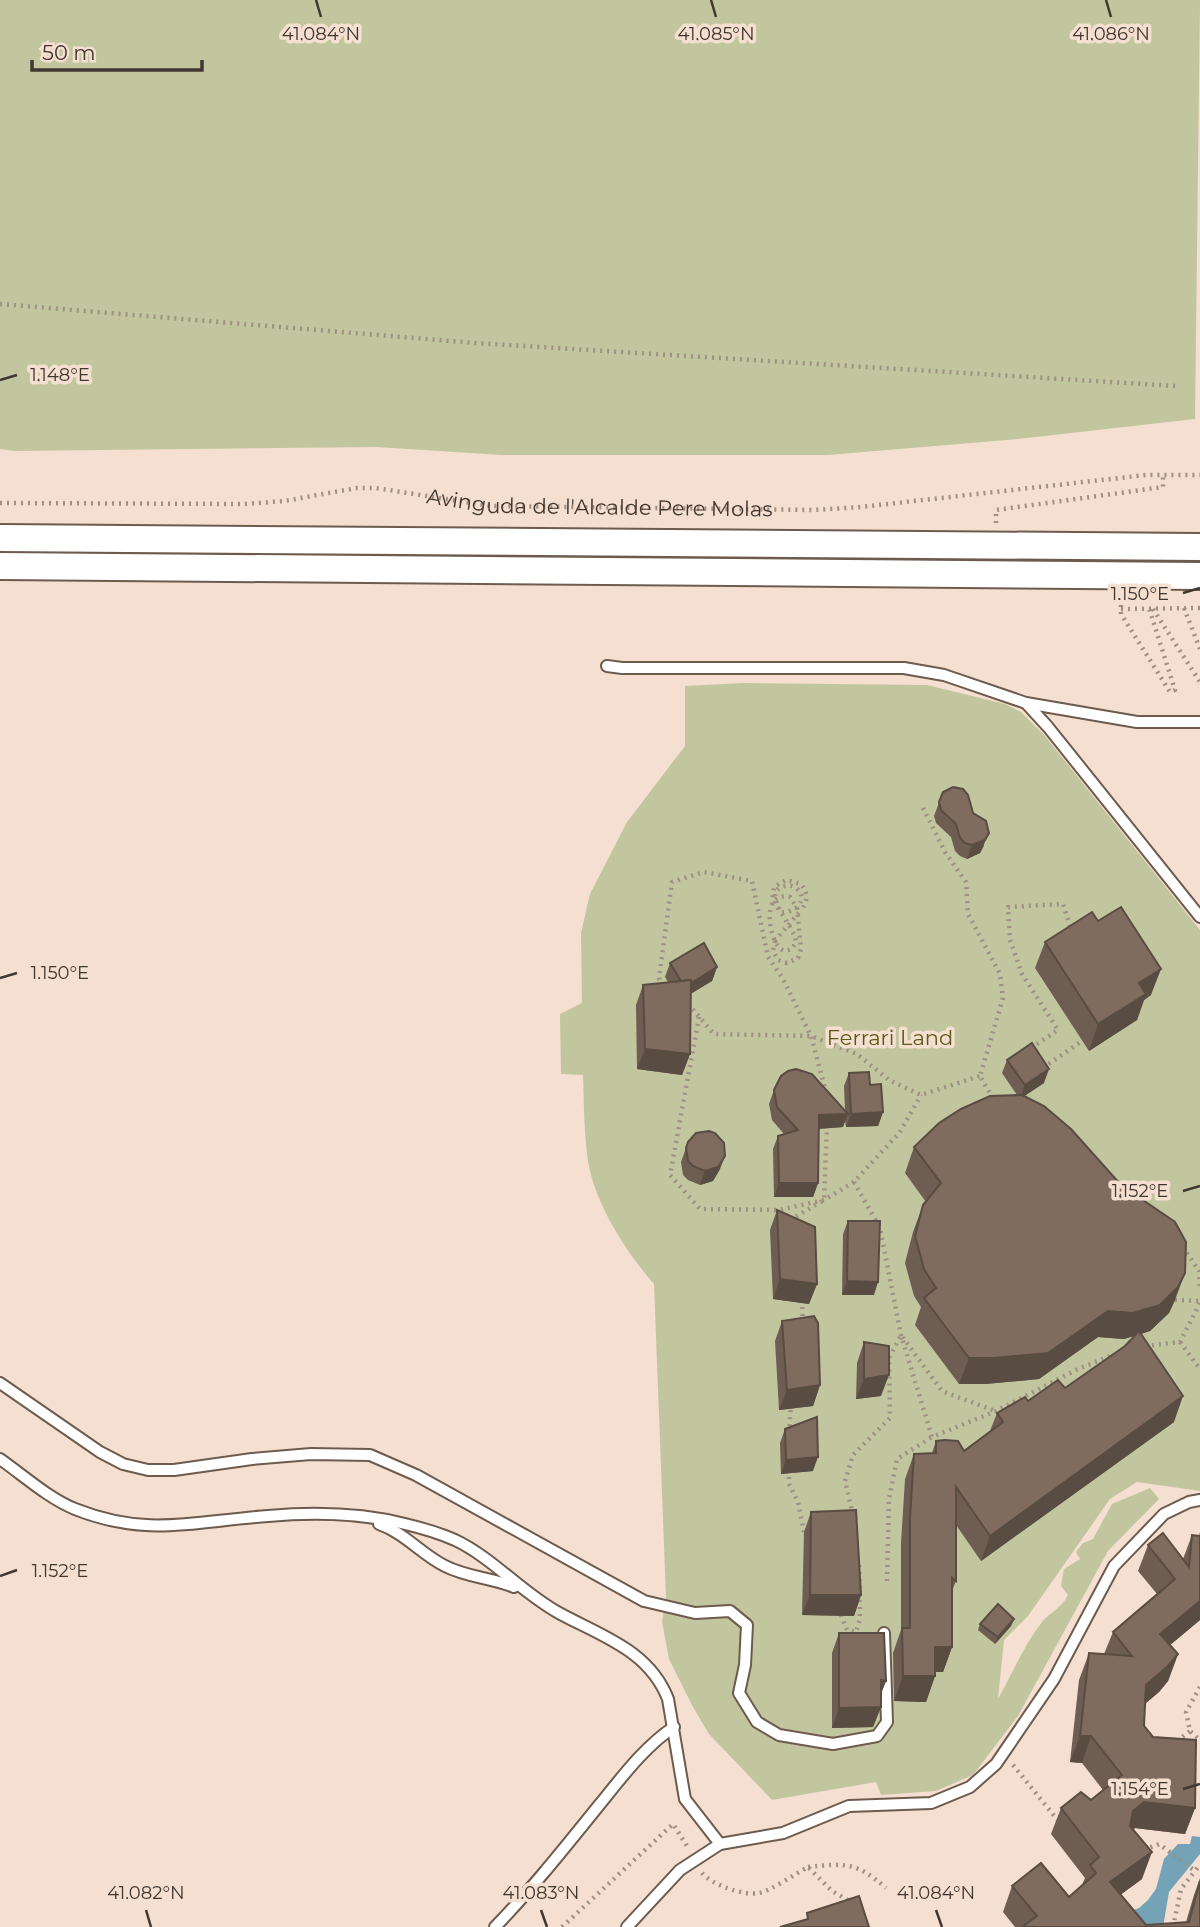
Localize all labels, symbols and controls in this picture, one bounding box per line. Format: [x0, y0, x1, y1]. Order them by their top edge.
text: 41.084°N [282, 23, 360, 45]
text: 41.085°N [677, 23, 755, 45]
text: 41.086°N [1072, 23, 1150, 45]
scale bar [32, 28, 201, 72]
text: 50 m [42, 40, 96, 65]
text: 1.148°E [30, 364, 90, 386]
street label: Avinguda de l'Alcalde Pere Molas [425, 483, 773, 521]
text: 1.150°E [1111, 583, 1169, 605]
text: 1.150°E [31, 962, 89, 984]
park label: Ferrari Land [827, 1025, 953, 1050]
text: 1.152°E [1112, 1180, 1168, 1202]
text: 1.152°E [32, 1560, 88, 1582]
text: 1.154°E [1111, 1778, 1169, 1800]
text: 41.082°N [107, 1882, 185, 1904]
text: 41.083°N [502, 1882, 580, 1904]
text: 41.084°N [897, 1882, 975, 1904]

